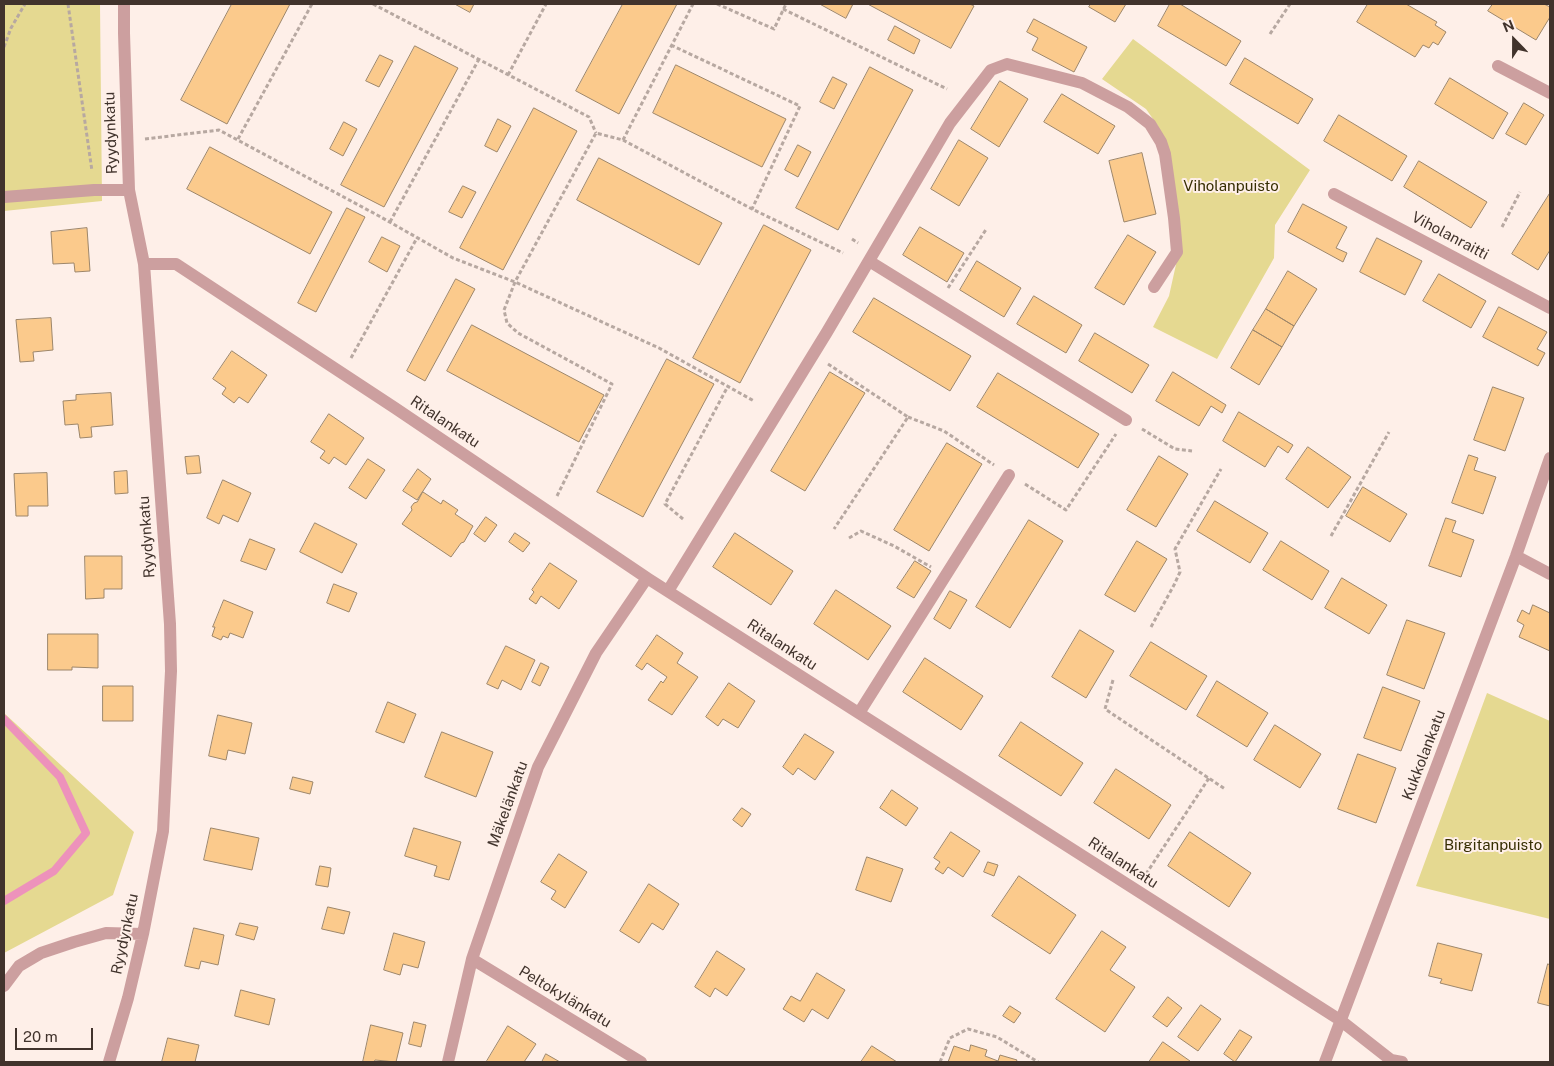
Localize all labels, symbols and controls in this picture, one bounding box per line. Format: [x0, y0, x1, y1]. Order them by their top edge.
north arrow [1489, 15, 1539, 65]
text: N [1500, 17, 1516, 36]
street label: Ryydynkatu [101, 91, 121, 175]
park label: Viholanpuisto [1183, 177, 1279, 195]
street label: Viholanraitti [1408, 208, 1492, 264]
street label: Ritalankatu [407, 392, 483, 452]
street label: Ryydynkatu [135, 495, 159, 579]
street label: Ritalankatu [744, 616, 820, 674]
street label: Kukkolankatu [1398, 707, 1450, 803]
street label: Mäkelänkatu [484, 759, 532, 849]
street label: Ritalankatu [1085, 834, 1161, 892]
park label: Birgitanpuisto [1444, 836, 1542, 854]
street label: Ryydynkatu [108, 892, 142, 976]
street label: Peltokylänkatu [515, 962, 615, 1032]
scale bar [18, 1018, 95, 1050]
text: 20 m [23, 1028, 58, 1045]

